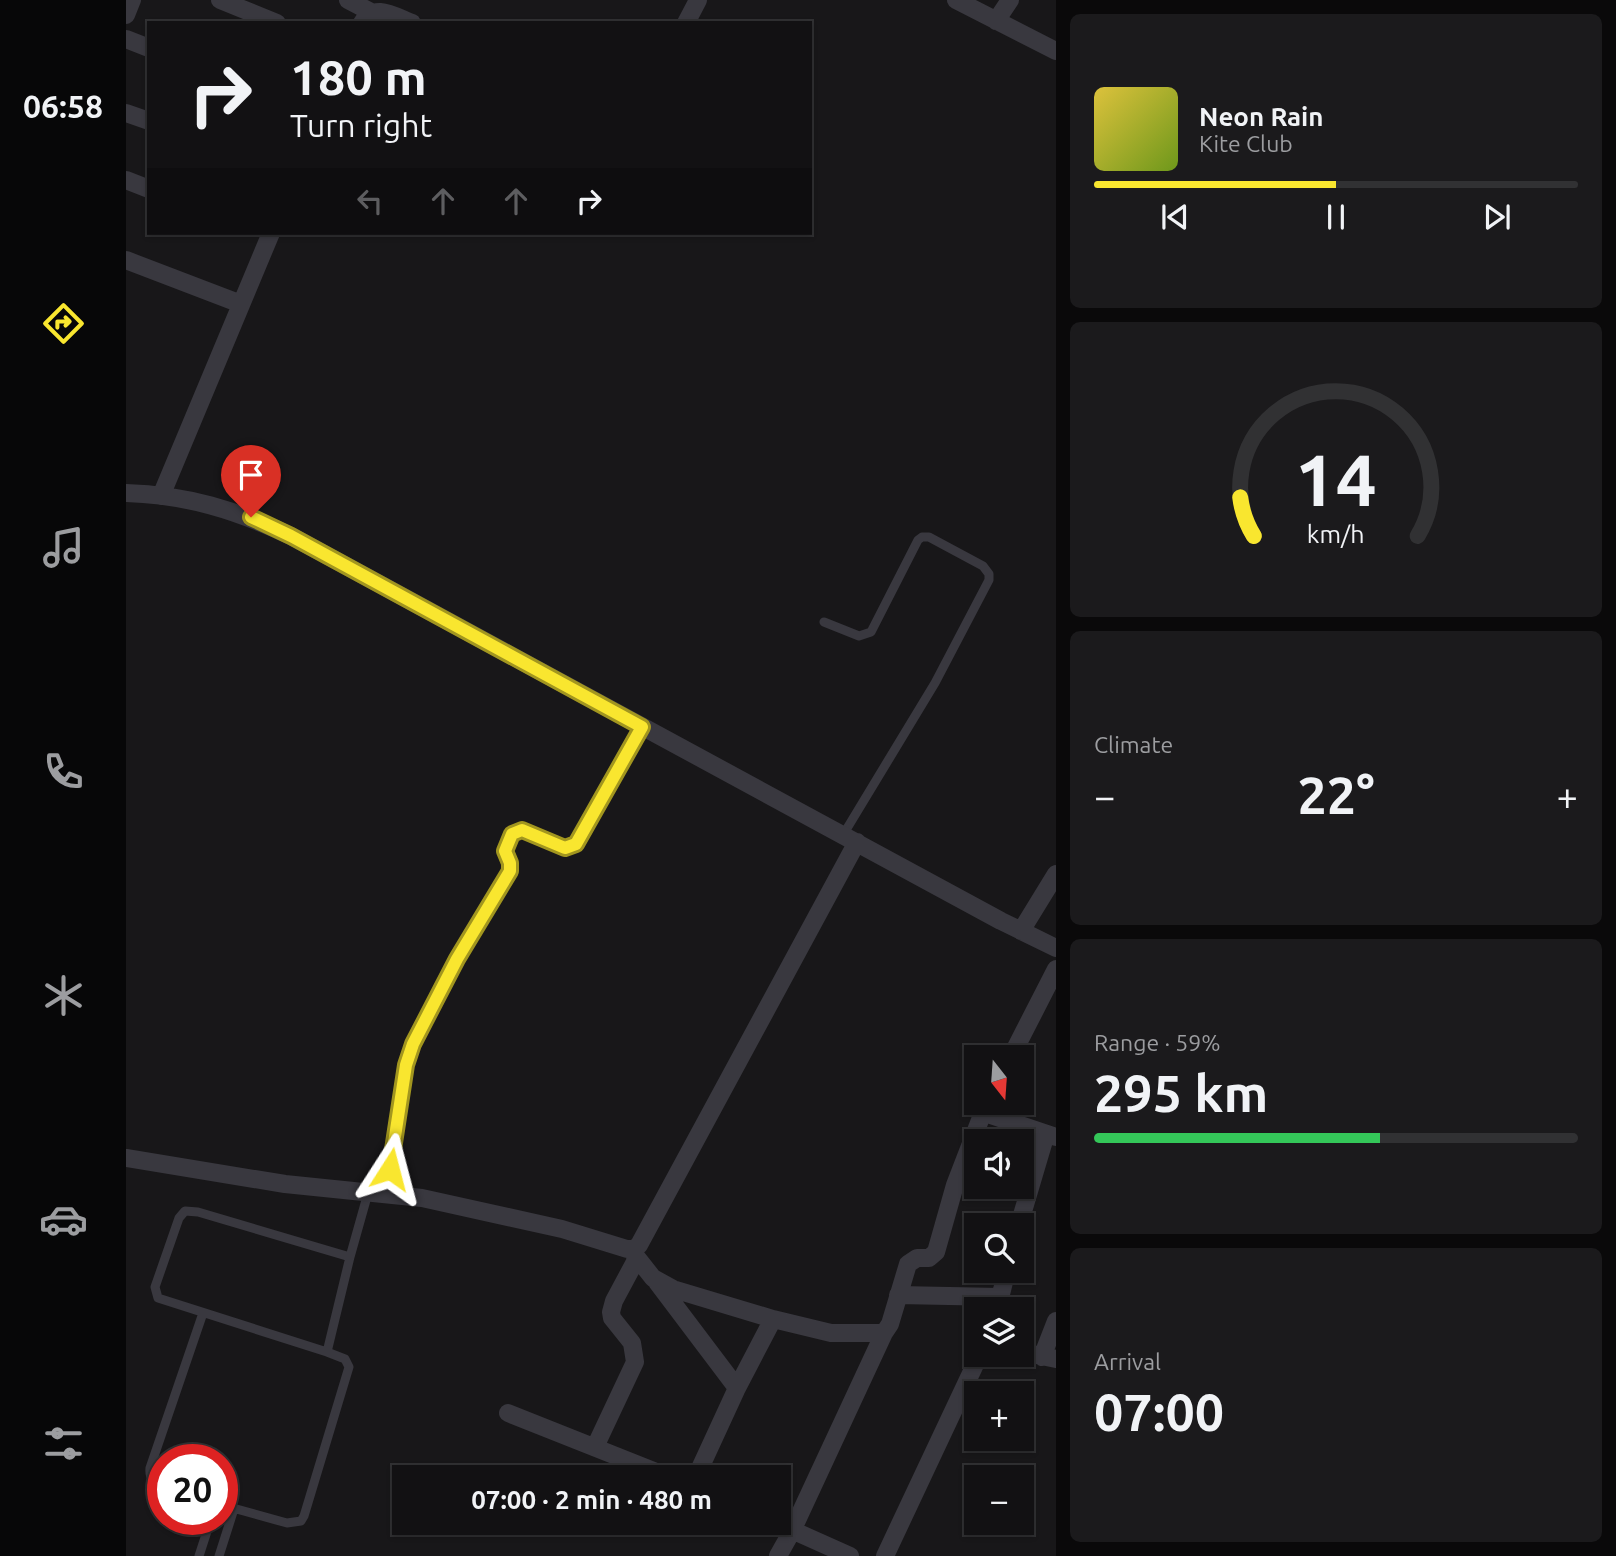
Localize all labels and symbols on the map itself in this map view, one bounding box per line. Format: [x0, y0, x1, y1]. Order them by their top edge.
pin [221, 445, 281, 517]
north arrow [964, 1045, 1034, 1115]
position arrow [353, 1132, 427, 1206]
speed limit sign: 20 [147, 1444, 238, 1535]

